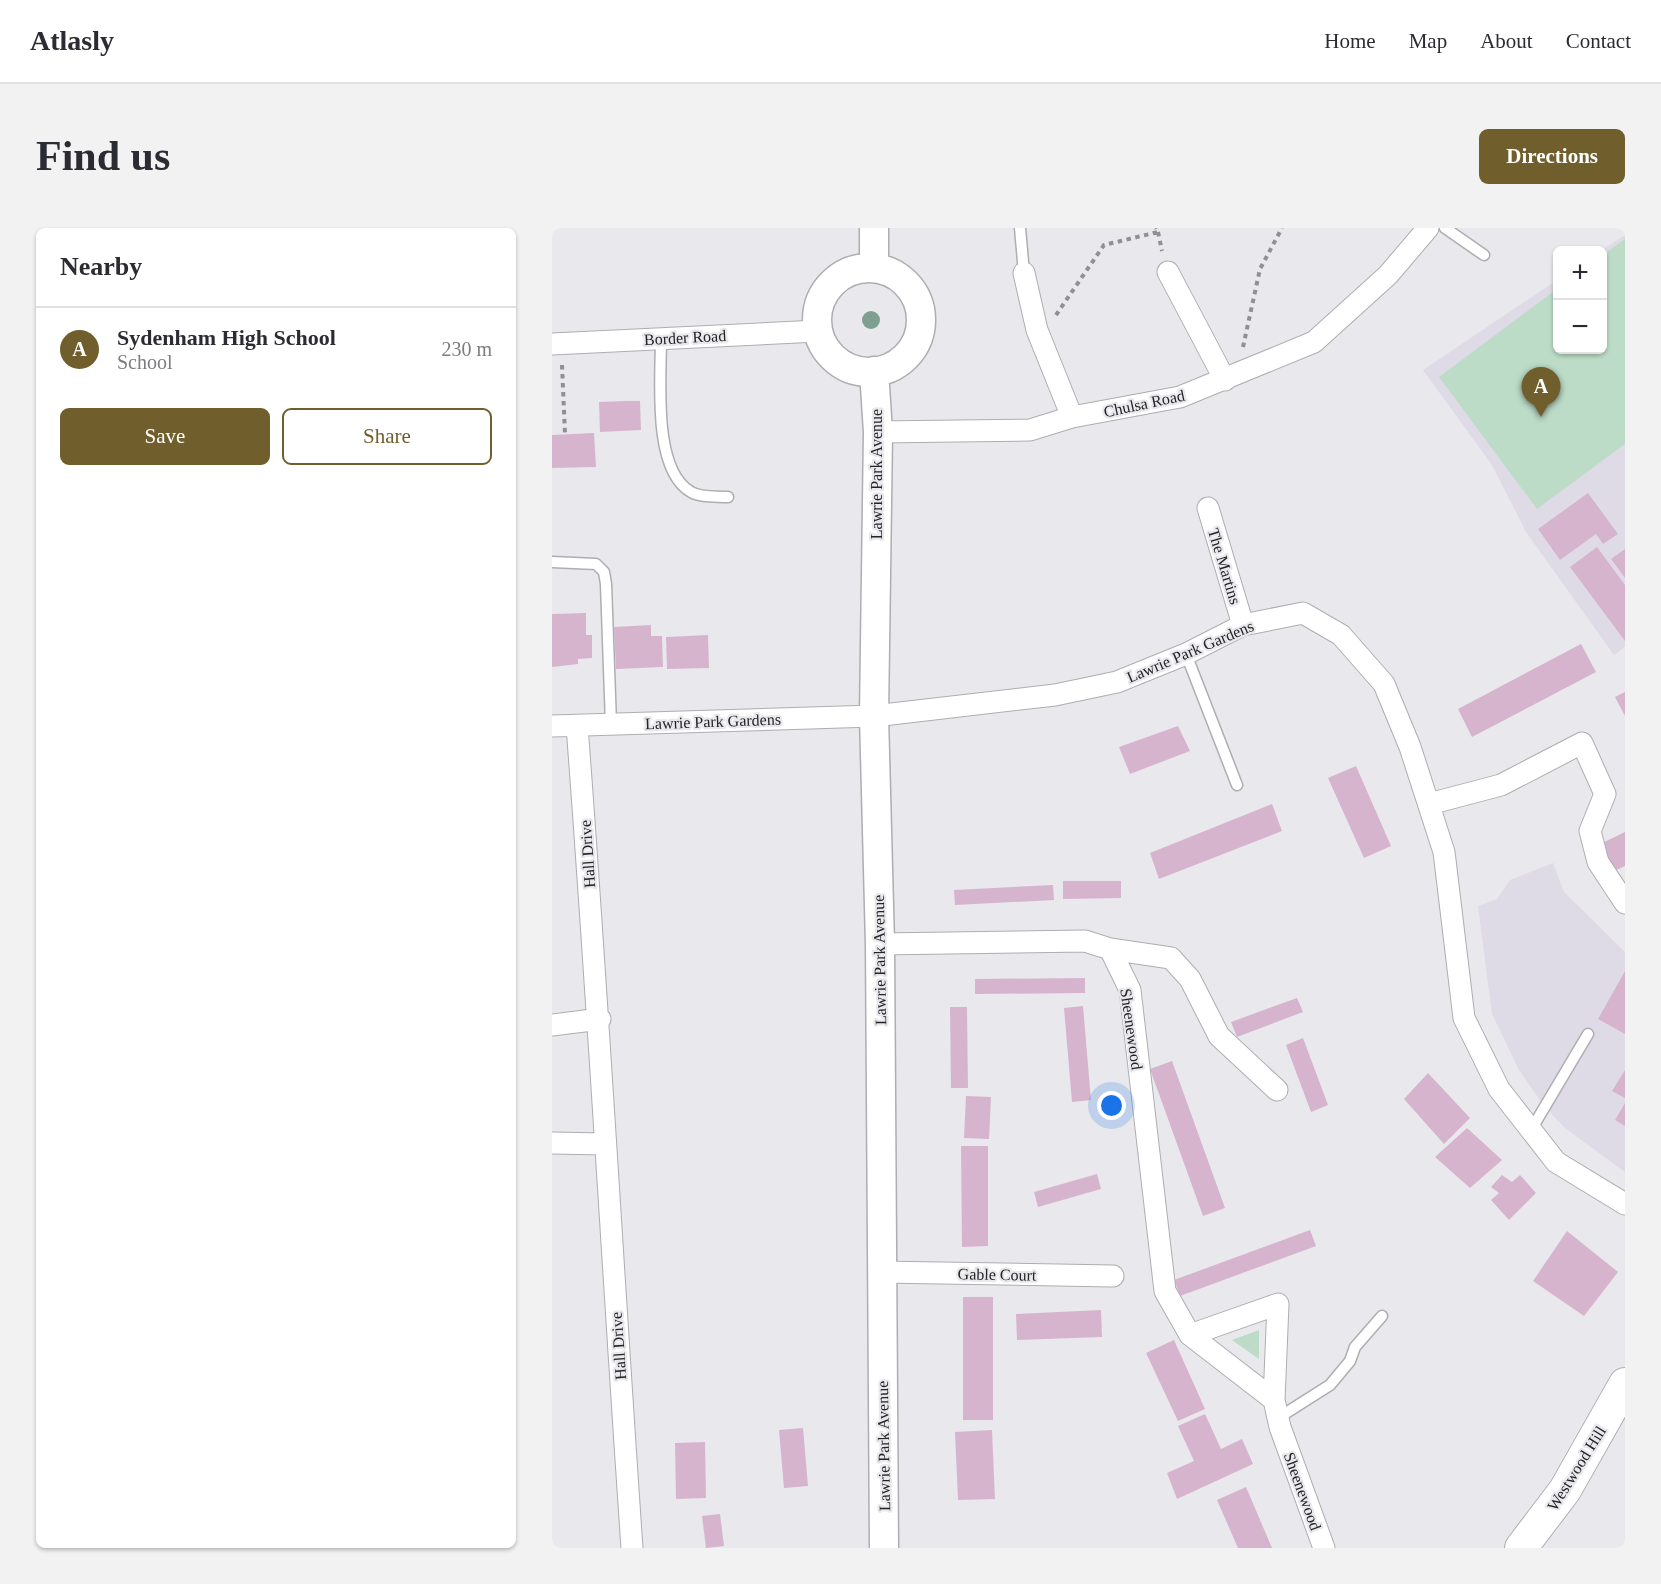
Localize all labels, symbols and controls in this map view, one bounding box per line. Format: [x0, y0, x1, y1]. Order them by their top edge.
text: Atlasly [30, 25, 114, 56]
text: Home [1324, 29, 1376, 53]
text: Map [1409, 29, 1447, 53]
text: About [1480, 29, 1533, 53]
text: Contact [1566, 29, 1631, 53]
button: Directions [1479, 129, 1625, 184]
text: Find us [36, 133, 170, 179]
map controls [1553, 246, 1607, 354]
button: + [1553, 246, 1607, 300]
text: Nearby [60, 252, 142, 281]
button: − [1553, 300, 1607, 354]
text: Sydenham High School [117, 325, 336, 350]
street label: Border Road [644, 327, 727, 348]
text: A [72, 338, 87, 360]
text: 230 m [441, 338, 492, 360]
text: School [117, 351, 173, 373]
pin: A [1522, 368, 1560, 417]
street label: Chulsa Road [1102, 387, 1186, 420]
button: Save [60, 408, 270, 465]
button: Share [282, 408, 492, 465]
street label: Lawrie Park Avenue [868, 409, 885, 539]
street label: The Martins [1205, 526, 1244, 606]
street label: Lawrie Park Gardens [1124, 617, 1256, 686]
street label: Lawrie Park Gardens [645, 711, 781, 732]
street label: Hall Drive [577, 819, 598, 888]
street label: Lawrie Park Avenue [870, 895, 889, 1025]
street label: Sheenewood [1117, 987, 1146, 1071]
your location [1097, 1091, 1126, 1120]
street label: Gable Court [958, 1265, 1037, 1284]
street label: Hall Drive [608, 1311, 629, 1380]
street label: Lawrie Park Avenue [874, 1381, 893, 1511]
street label: Westwood Hill [1544, 1423, 1609, 1513]
street label: Sheenewood [1281, 1450, 1325, 1532]

